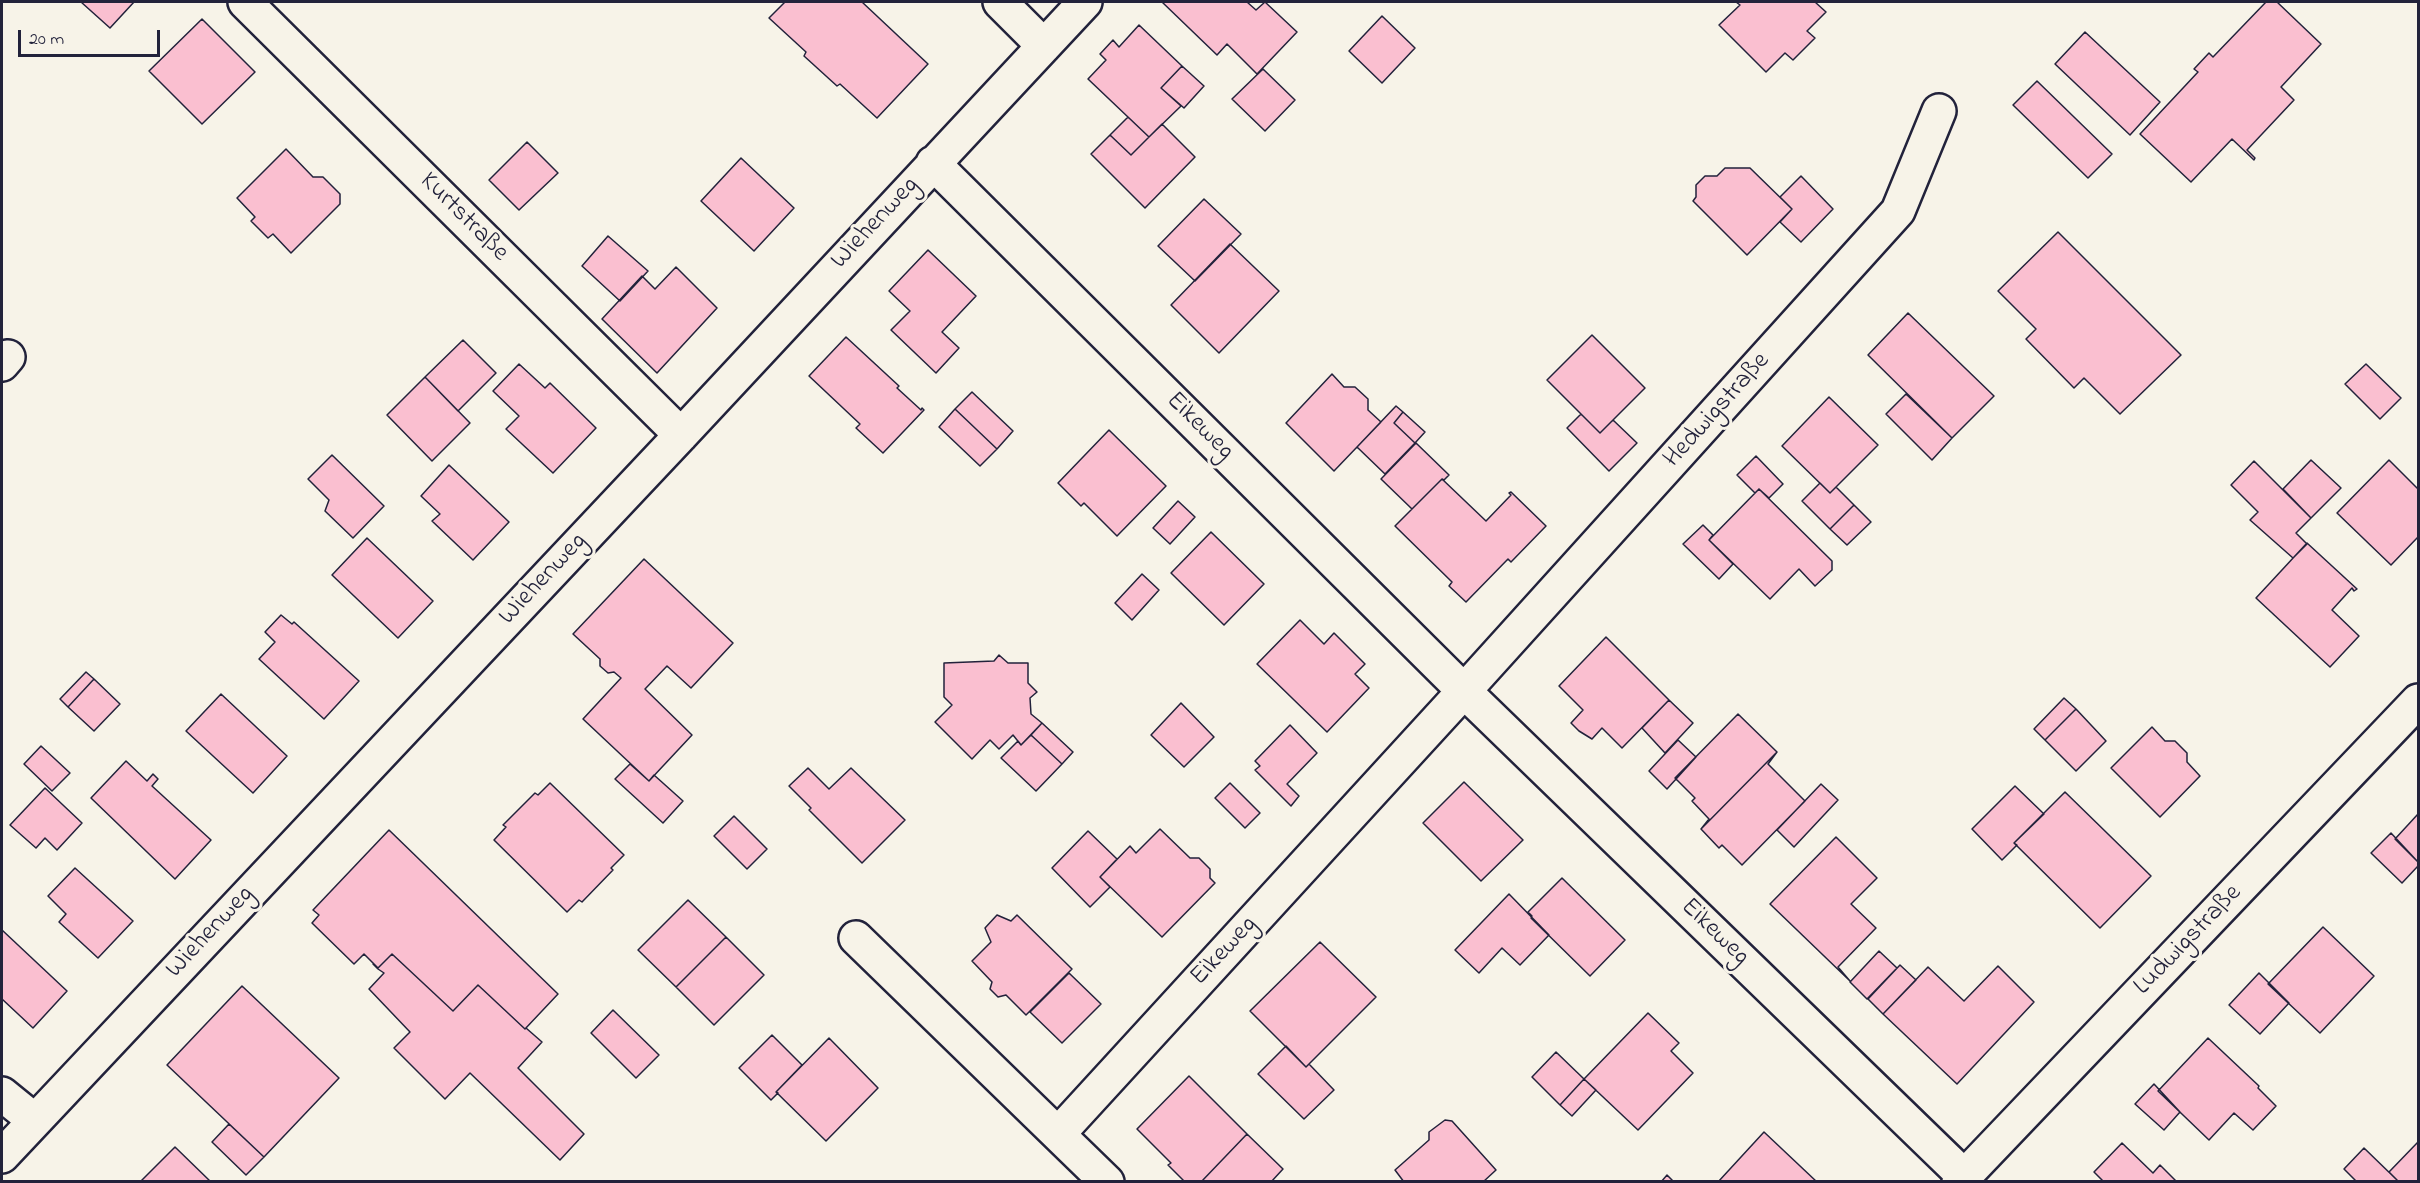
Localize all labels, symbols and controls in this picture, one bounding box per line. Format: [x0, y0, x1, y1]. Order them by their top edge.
scale bar [21, 18, 164, 56]
text: 20 m [29, 27, 64, 53]
street label: Kurtstraße [412, 167, 514, 269]
street label: Wiehenweg [825, 171, 927, 277]
street label: Hedwigstraße [1658, 347, 1778, 475]
street label: Eikeweg [1158, 386, 1240, 468]
street label: Wiehenweg [493, 527, 595, 633]
street label: Ludwigstraße [2129, 879, 2249, 1003]
street label: Wiehenweg [160, 880, 262, 986]
street label: Eikeweg [1673, 893, 1755, 973]
street label: Eikeweg [1185, 911, 1265, 993]

